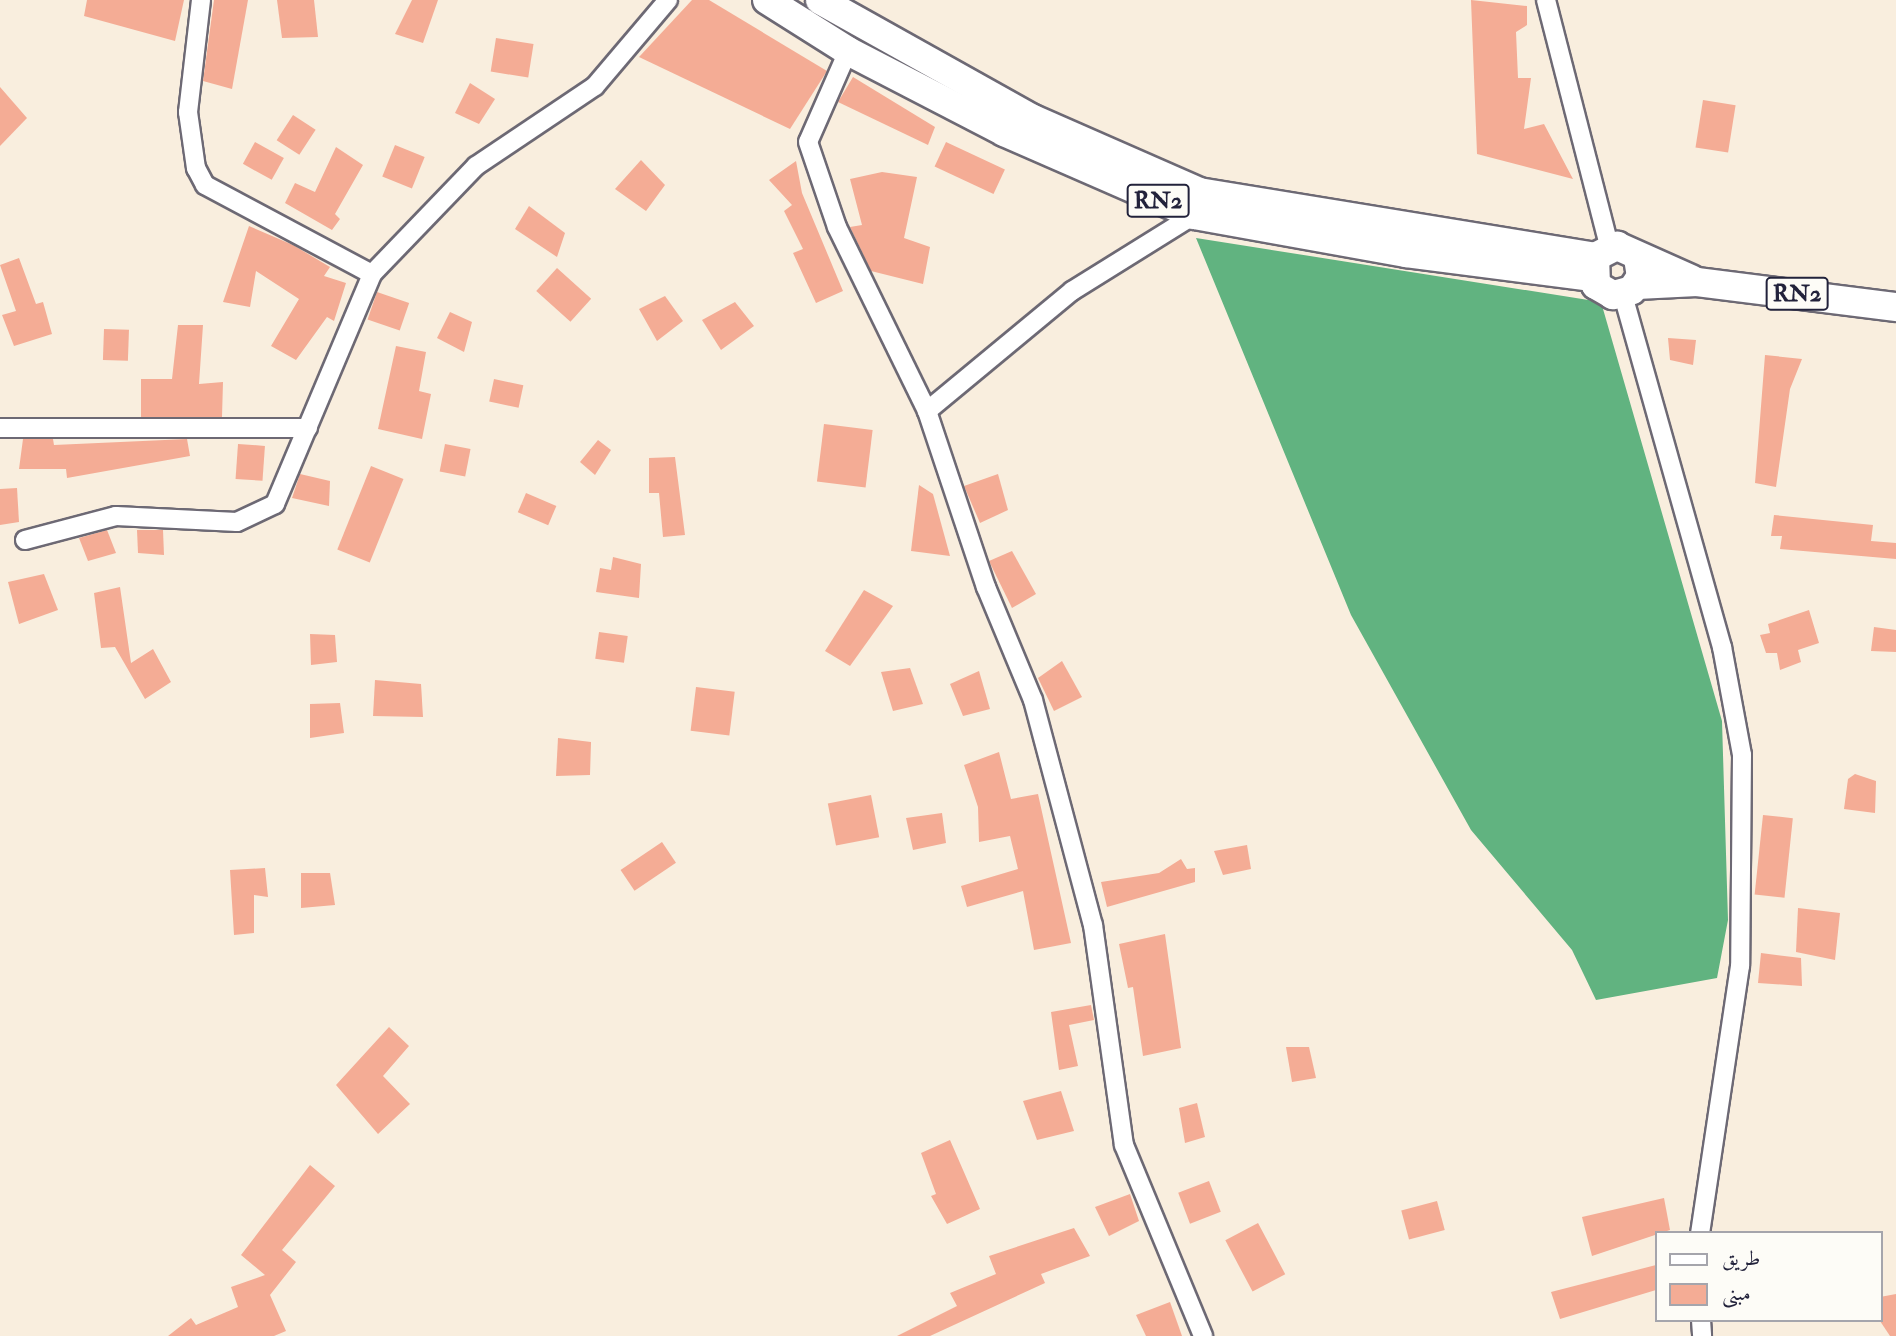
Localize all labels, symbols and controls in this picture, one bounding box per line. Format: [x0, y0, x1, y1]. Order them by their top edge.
road number: RN2 [1126, 182, 1190, 220]
road number: RN2 [1766, 274, 1828, 314]
legend [1654, 1231, 1882, 1322]
text: طريق [1722, 1245, 1760, 1272]
text: مبنى [1722, 1280, 1751, 1307]

